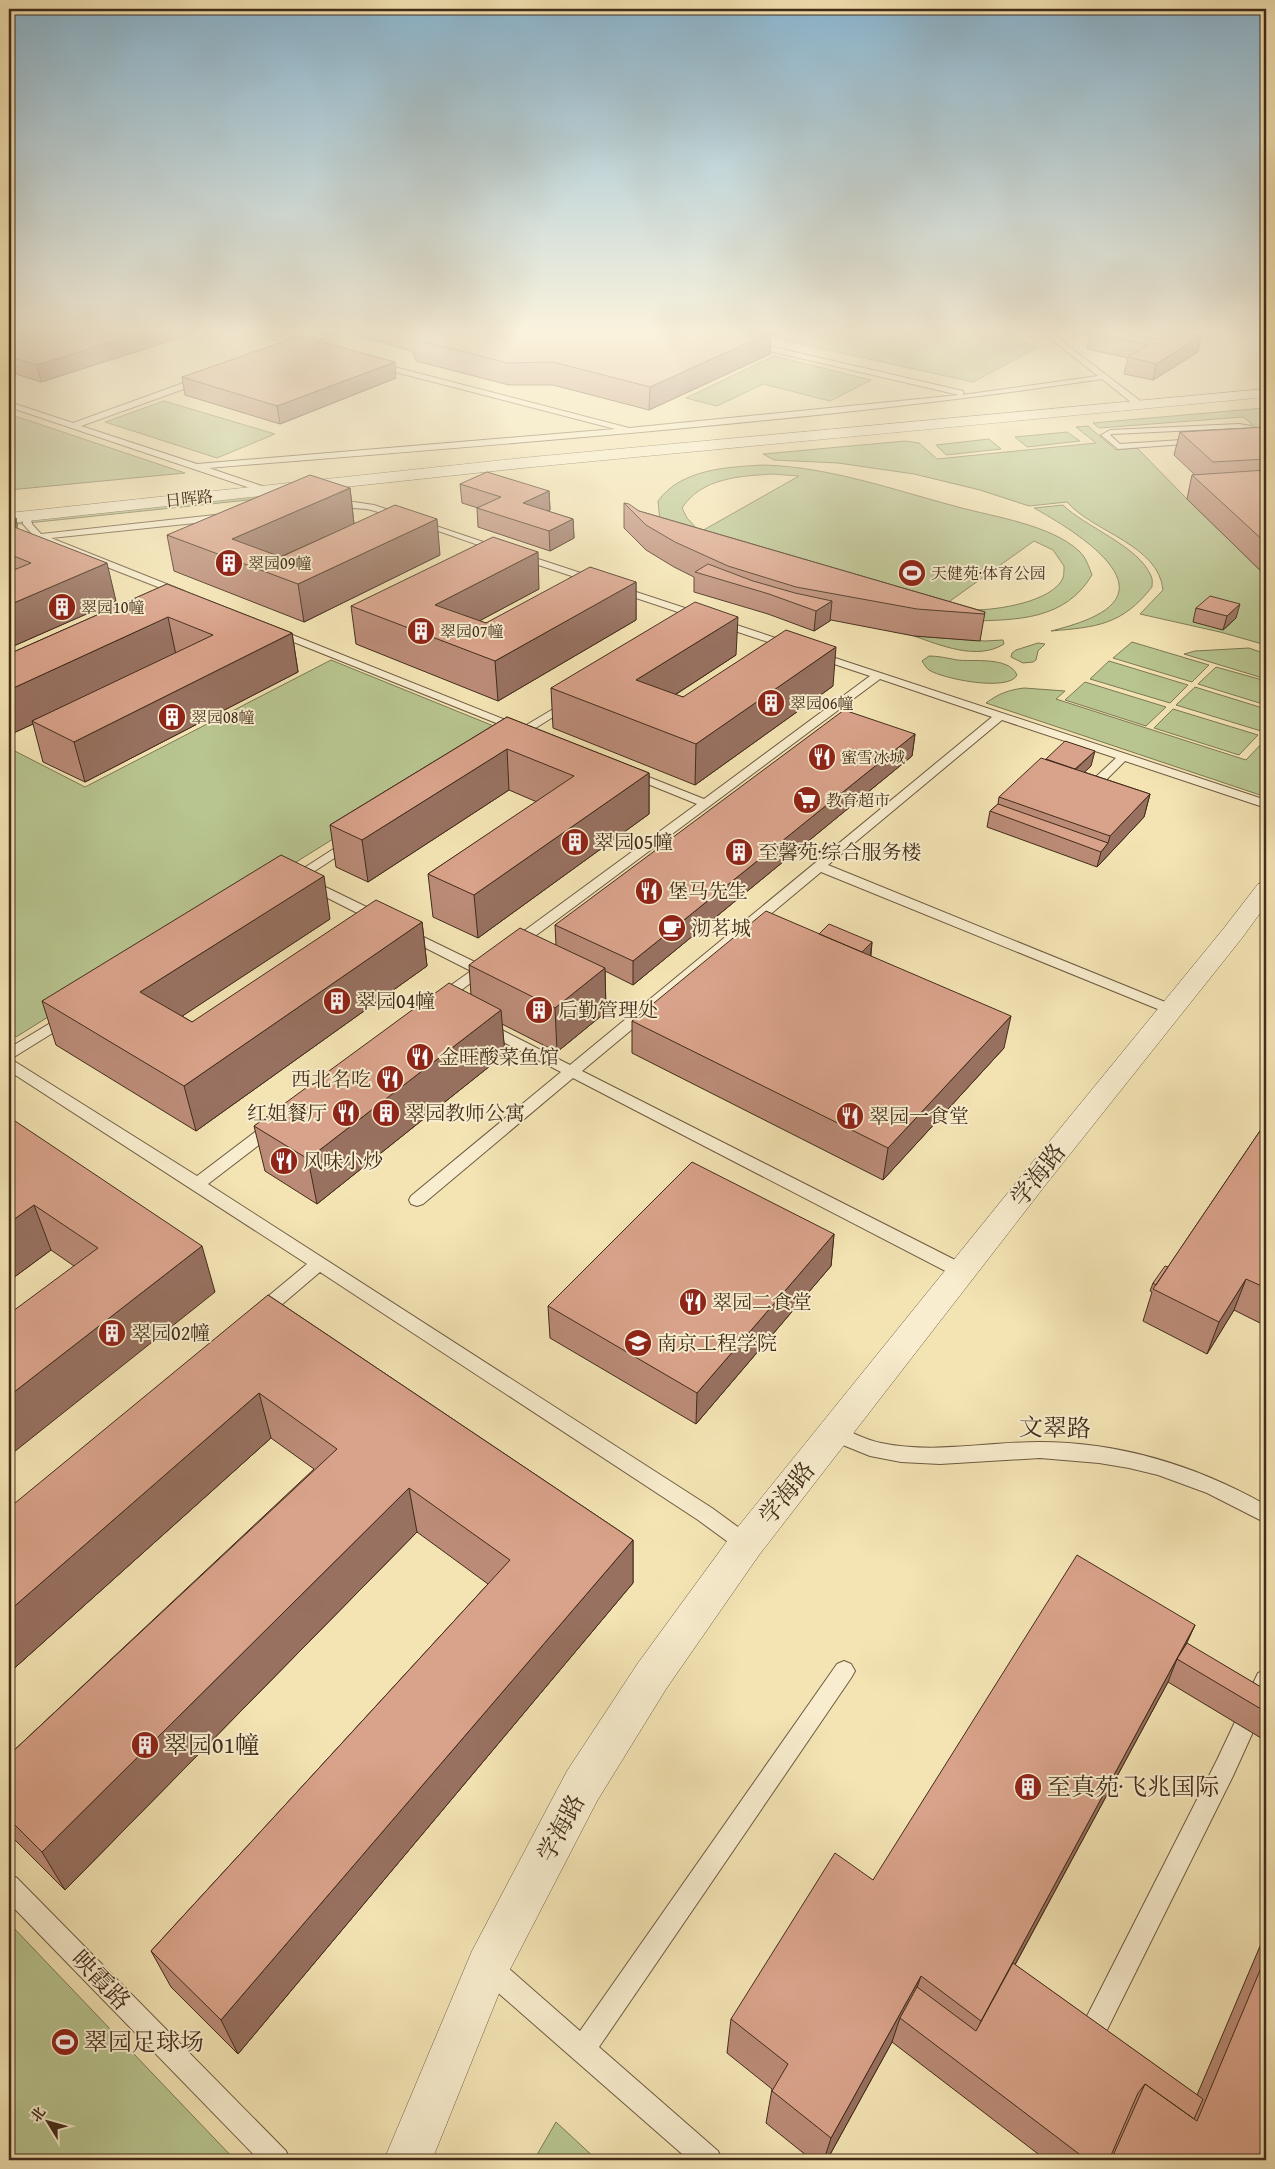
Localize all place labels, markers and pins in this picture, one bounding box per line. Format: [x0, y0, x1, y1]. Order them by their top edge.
building icon: 翠园09幢 [214, 548, 244, 578]
place label: 翠园09幢 [248, 551, 311, 575]
sports icon: 天健苑·体育公园 [897, 558, 927, 588]
place label: 天健苑·体育公园 [931, 561, 1046, 585]
building icon: 翠园10幢 [47, 592, 77, 622]
place label: 翠园10幢 [81, 595, 144, 619]
building icon: 翠园07幢 [406, 616, 436, 646]
place label: 翠园07幢 [440, 619, 503, 643]
building icon: 翠园06幢 [756, 688, 786, 718]
place label: 翠园06幢 [790, 691, 853, 715]
building icon: 翠园08幢 [157, 702, 187, 732]
place label: 翠园08幢 [191, 705, 254, 729]
restaurant icon: 蜜雪冰城 [807, 742, 837, 772]
place label: 蜜雪冰城 [841, 745, 905, 769]
supermarket icon: 教育超市 [792, 785, 822, 815]
place label: 教育超市 [826, 788, 890, 812]
building icon: 翠园05幢 [560, 827, 590, 857]
place label: 翠园05幢 [594, 827, 673, 856]
building icon: 至馨苑·综合服务楼 [724, 837, 754, 867]
place label: 至馨苑·综合服务楼 [758, 837, 921, 866]
restaurant icon: 堡马先生 [634, 876, 664, 906]
place label: 堡马先生 [668, 876, 748, 905]
cafe icon: 沏茗城 [657, 913, 687, 943]
place label: 沏茗城 [691, 913, 751, 942]
building icon: 翠园04幢 [322, 986, 352, 1016]
place label: 翠园04幢 [356, 986, 435, 1015]
building icon: 后勤管理处 [524, 995, 554, 1025]
place label: 后勤管理处 [558, 995, 658, 1024]
restaurant icon: 金旺酸菜鱼馆 [405, 1042, 435, 1072]
place label: 金旺酸菜鱼馆 [439, 1042, 559, 1071]
place label: 西北名吃 [291, 1064, 371, 1093]
restaurant icon: 西北名吃 [375, 1064, 405, 1094]
place label: 红姐餐厅 [247, 1098, 327, 1127]
restaurant icon: 红姐餐厅 [331, 1098, 361, 1128]
building icon: 翠园教师公寓 [371, 1098, 401, 1128]
place label: 翠园教师公寓 [405, 1098, 525, 1127]
restaurant icon: 翠园一食堂 [835, 1101, 865, 1131]
place label: 翠园一食堂 [869, 1101, 969, 1130]
restaurant icon: 风味小炒 [269, 1146, 299, 1176]
place label: 风味小炒 [303, 1146, 383, 1175]
restaurant icon: 翠园二食堂 [678, 1287, 708, 1317]
place label: 翠园二食堂 [712, 1287, 812, 1316]
building icon: 翠园02幢 [97, 1318, 127, 1348]
place label: 翠园02幢 [131, 1318, 210, 1347]
school or university icon: 南京工程学院 [623, 1328, 653, 1358]
place label: 南京工程学院 [657, 1328, 777, 1357]
place label: 翠园01幢 [164, 1727, 259, 1762]
building icon: 翠园01幢 [130, 1730, 160, 1760]
place label: 至真苑·飞兆国际 [1047, 1769, 1219, 1804]
building icon: 至真苑·飞兆国际 [1013, 1772, 1043, 1802]
place label: 翠园足球场 [84, 2024, 204, 2059]
sports icon: 翠园足球场 [50, 2027, 80, 2057]

